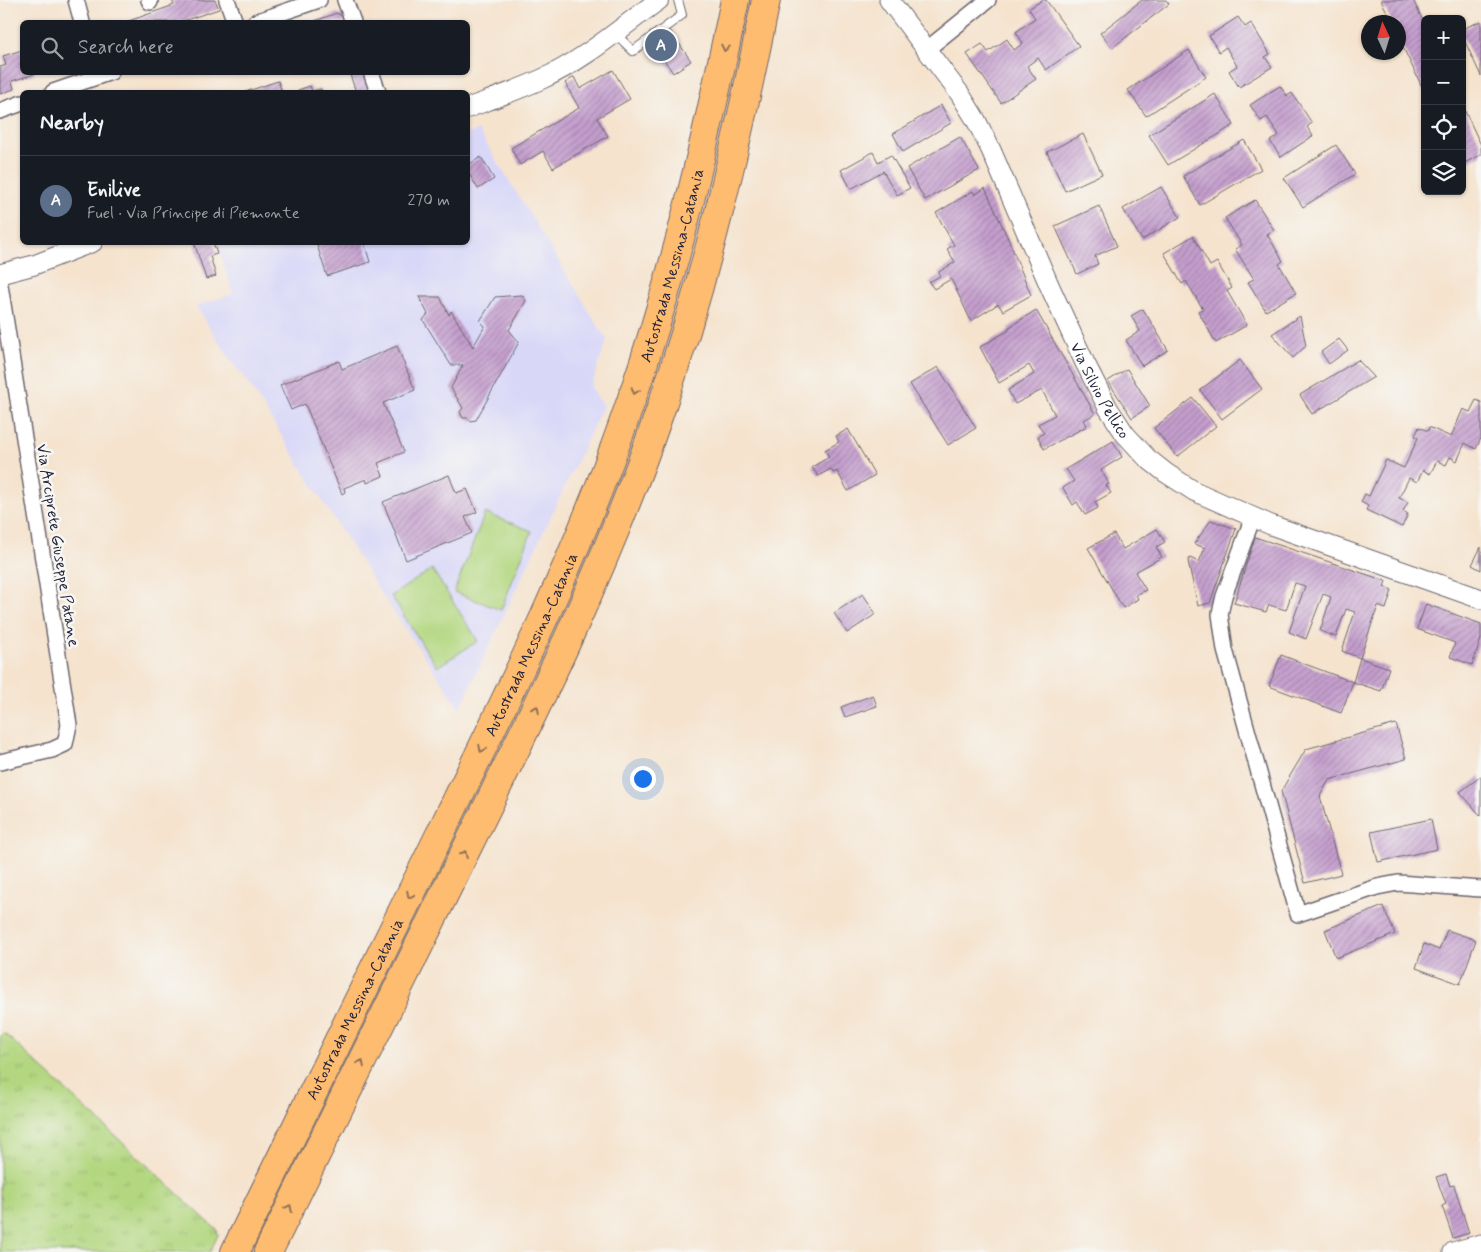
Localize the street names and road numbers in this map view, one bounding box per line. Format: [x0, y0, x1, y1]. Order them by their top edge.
street label: Autostrada Messina-Catania [636, 166, 709, 365]
street label: Via Silvio Pellico [1065, 339, 1134, 443]
street label: Via Arciprete Giuseppe Patane [31, 442, 84, 648]
street label: Autostrada Messina-Catania [481, 550, 583, 740]
street label: Autostrada Messina-Catania [302, 915, 409, 1104]

